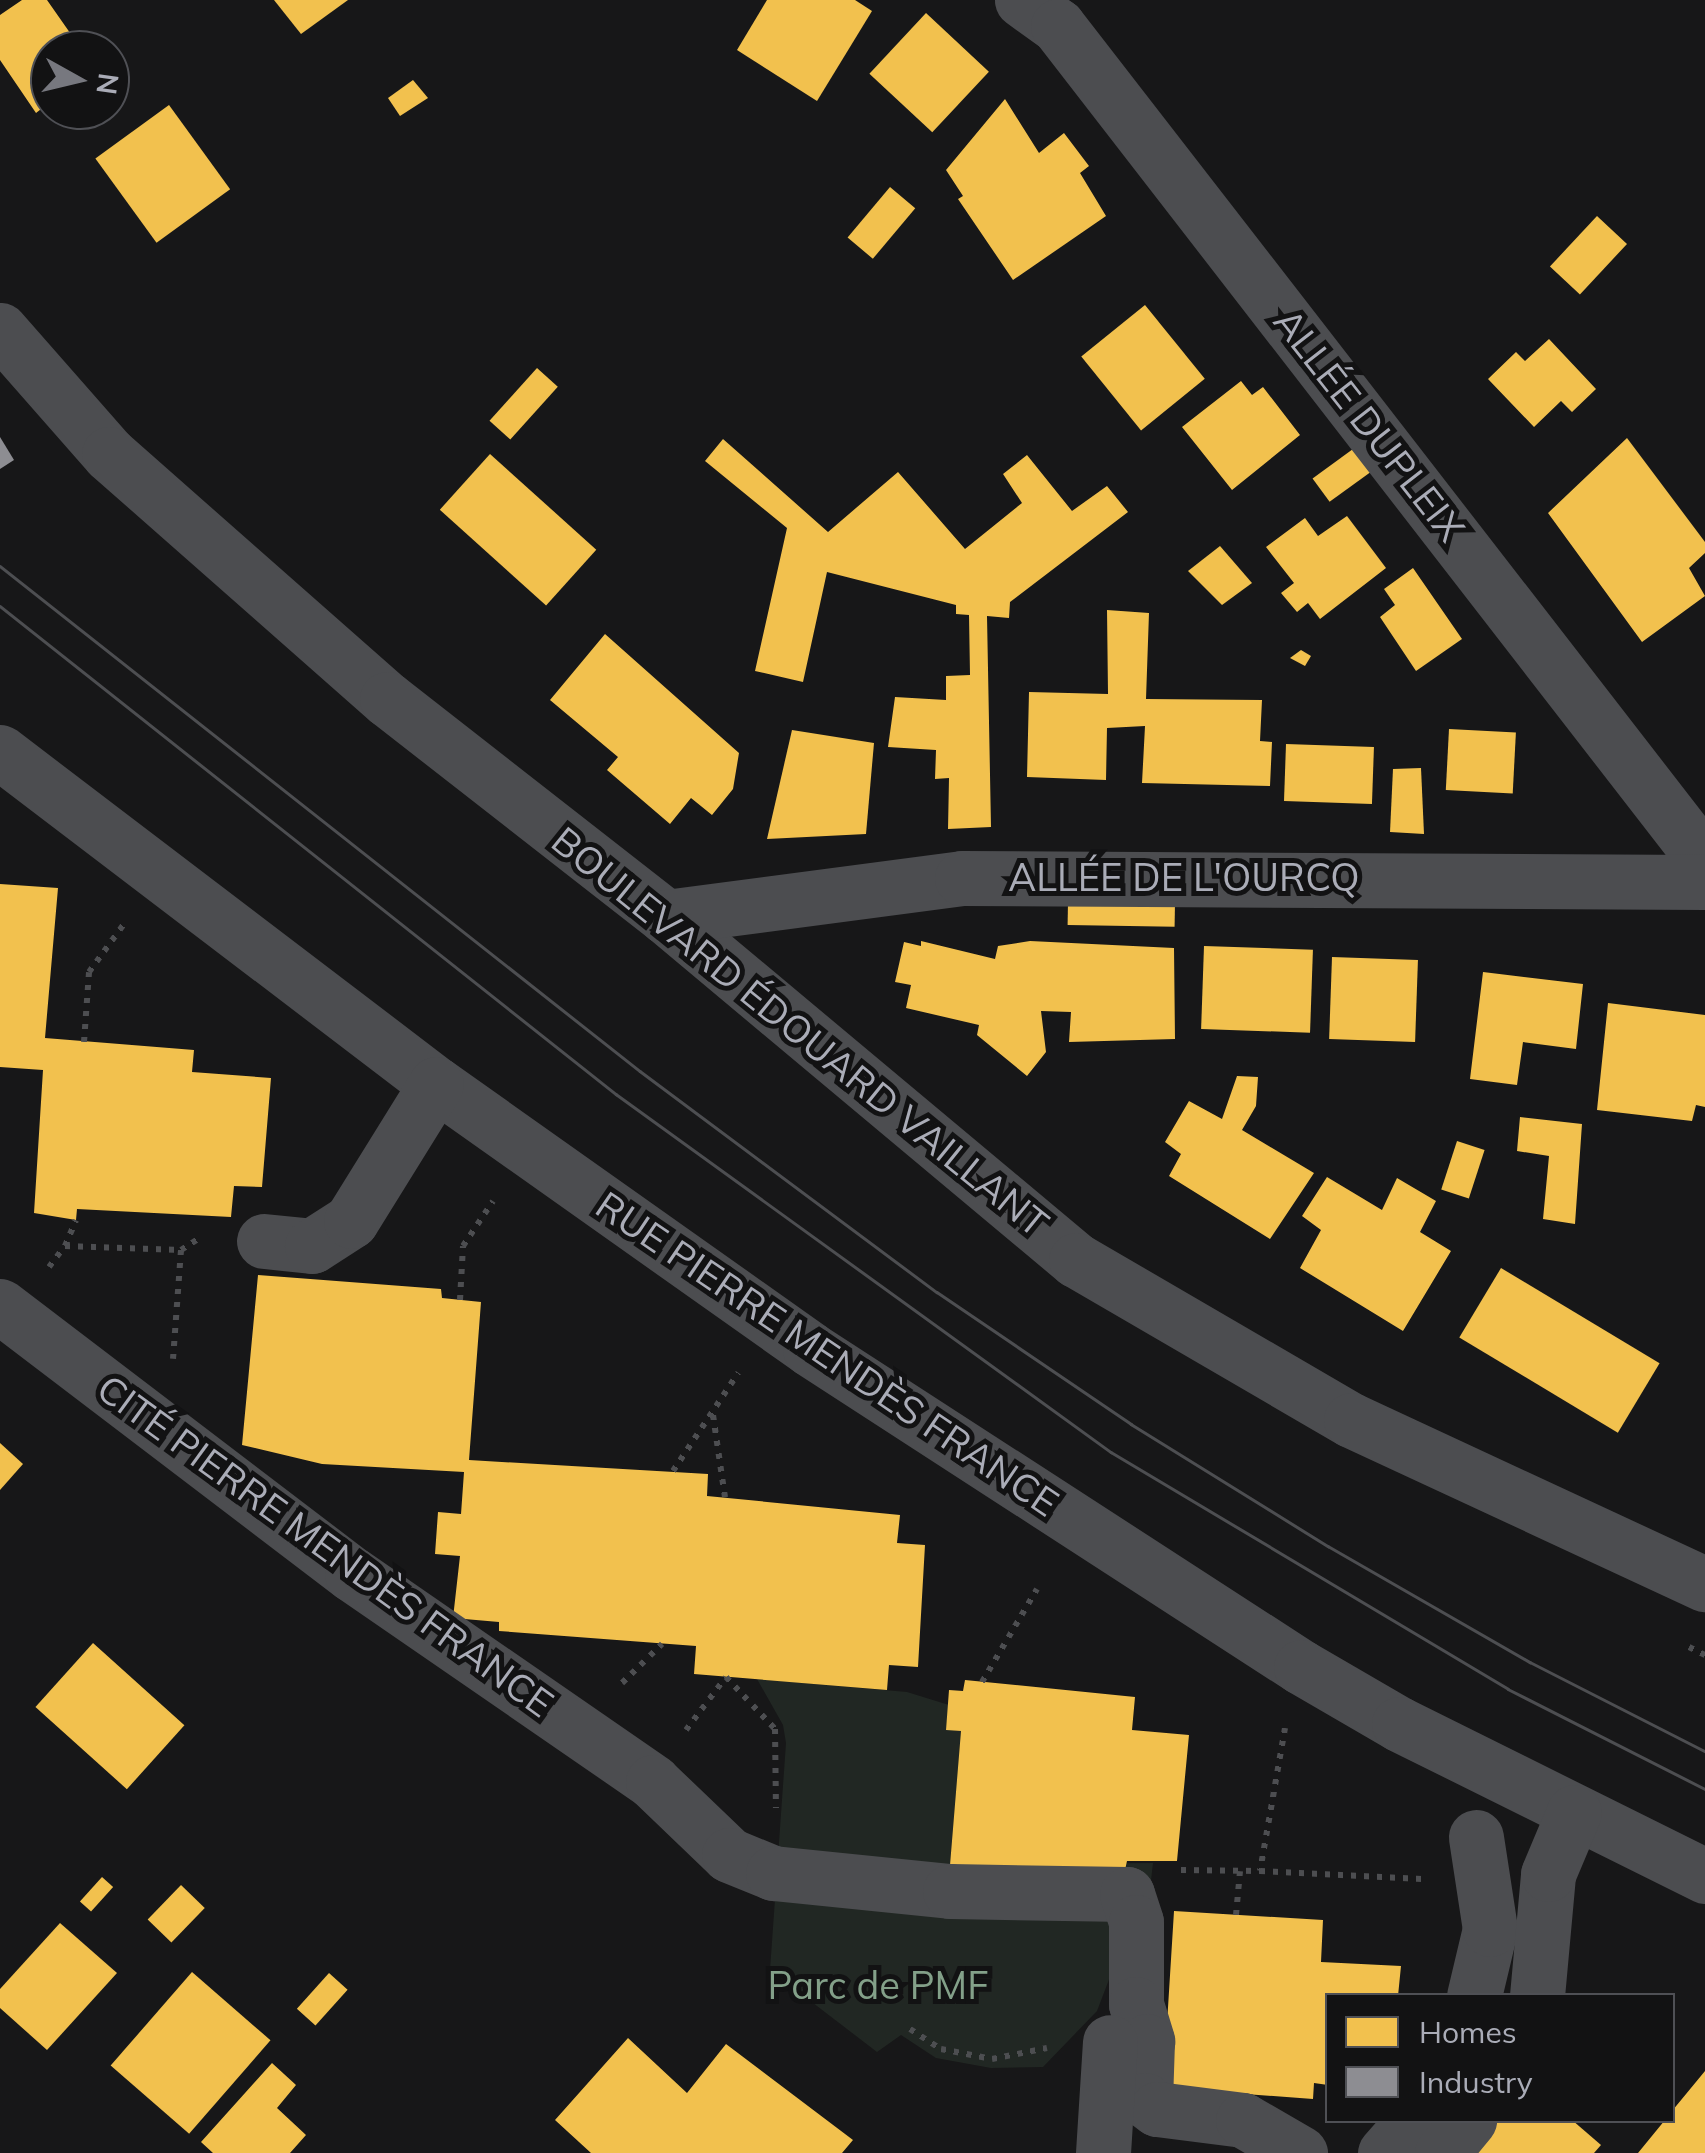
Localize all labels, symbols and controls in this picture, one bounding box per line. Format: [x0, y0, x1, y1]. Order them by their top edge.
north arrow [30, 30, 130, 130]
text: N [89, 71, 127, 97]
street label: ALLÉE DUPLEIX [1264, 300, 1474, 550]
street label: BOULEVARD ÉDOUARD VAILLANT [543, 818, 1057, 1246]
street label: ALLÉE DE L'OURCQ [1008, 855, 1360, 901]
street label: RUE PIERRE MENDÈS FRANCE [587, 1182, 1067, 1526]
street label: CITÉ PIERRE MENDÈS FRANCE [88, 1365, 562, 1727]
park label: Parc de PMF [768, 1963, 988, 2009]
legend [1325, 1993, 1675, 2123]
text: Homes [1419, 2013, 1517, 2051]
text: Industry [1419, 2063, 1533, 2101]

